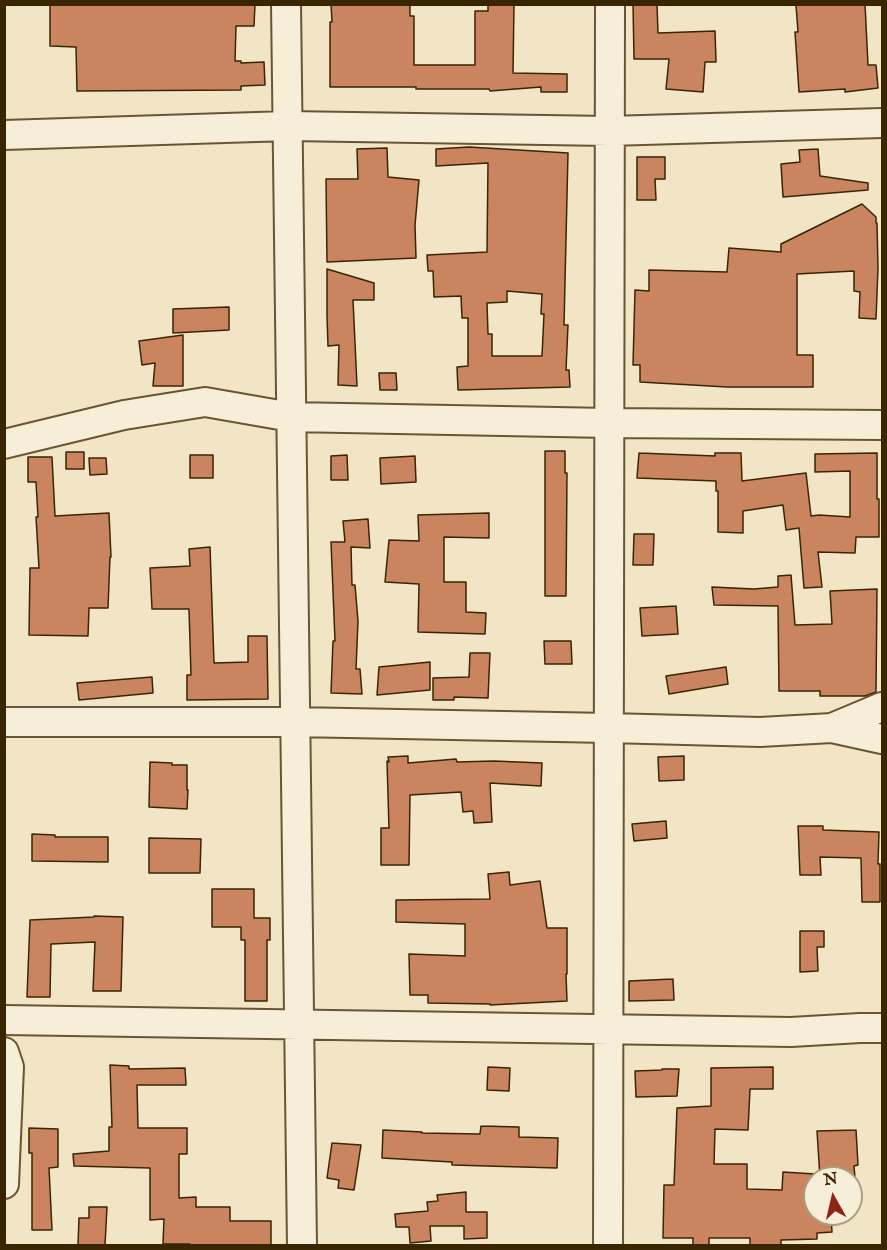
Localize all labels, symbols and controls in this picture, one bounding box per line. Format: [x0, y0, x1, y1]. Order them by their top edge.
north arrow [803, 1166, 863, 1226]
text: N [823, 1169, 839, 1191]

